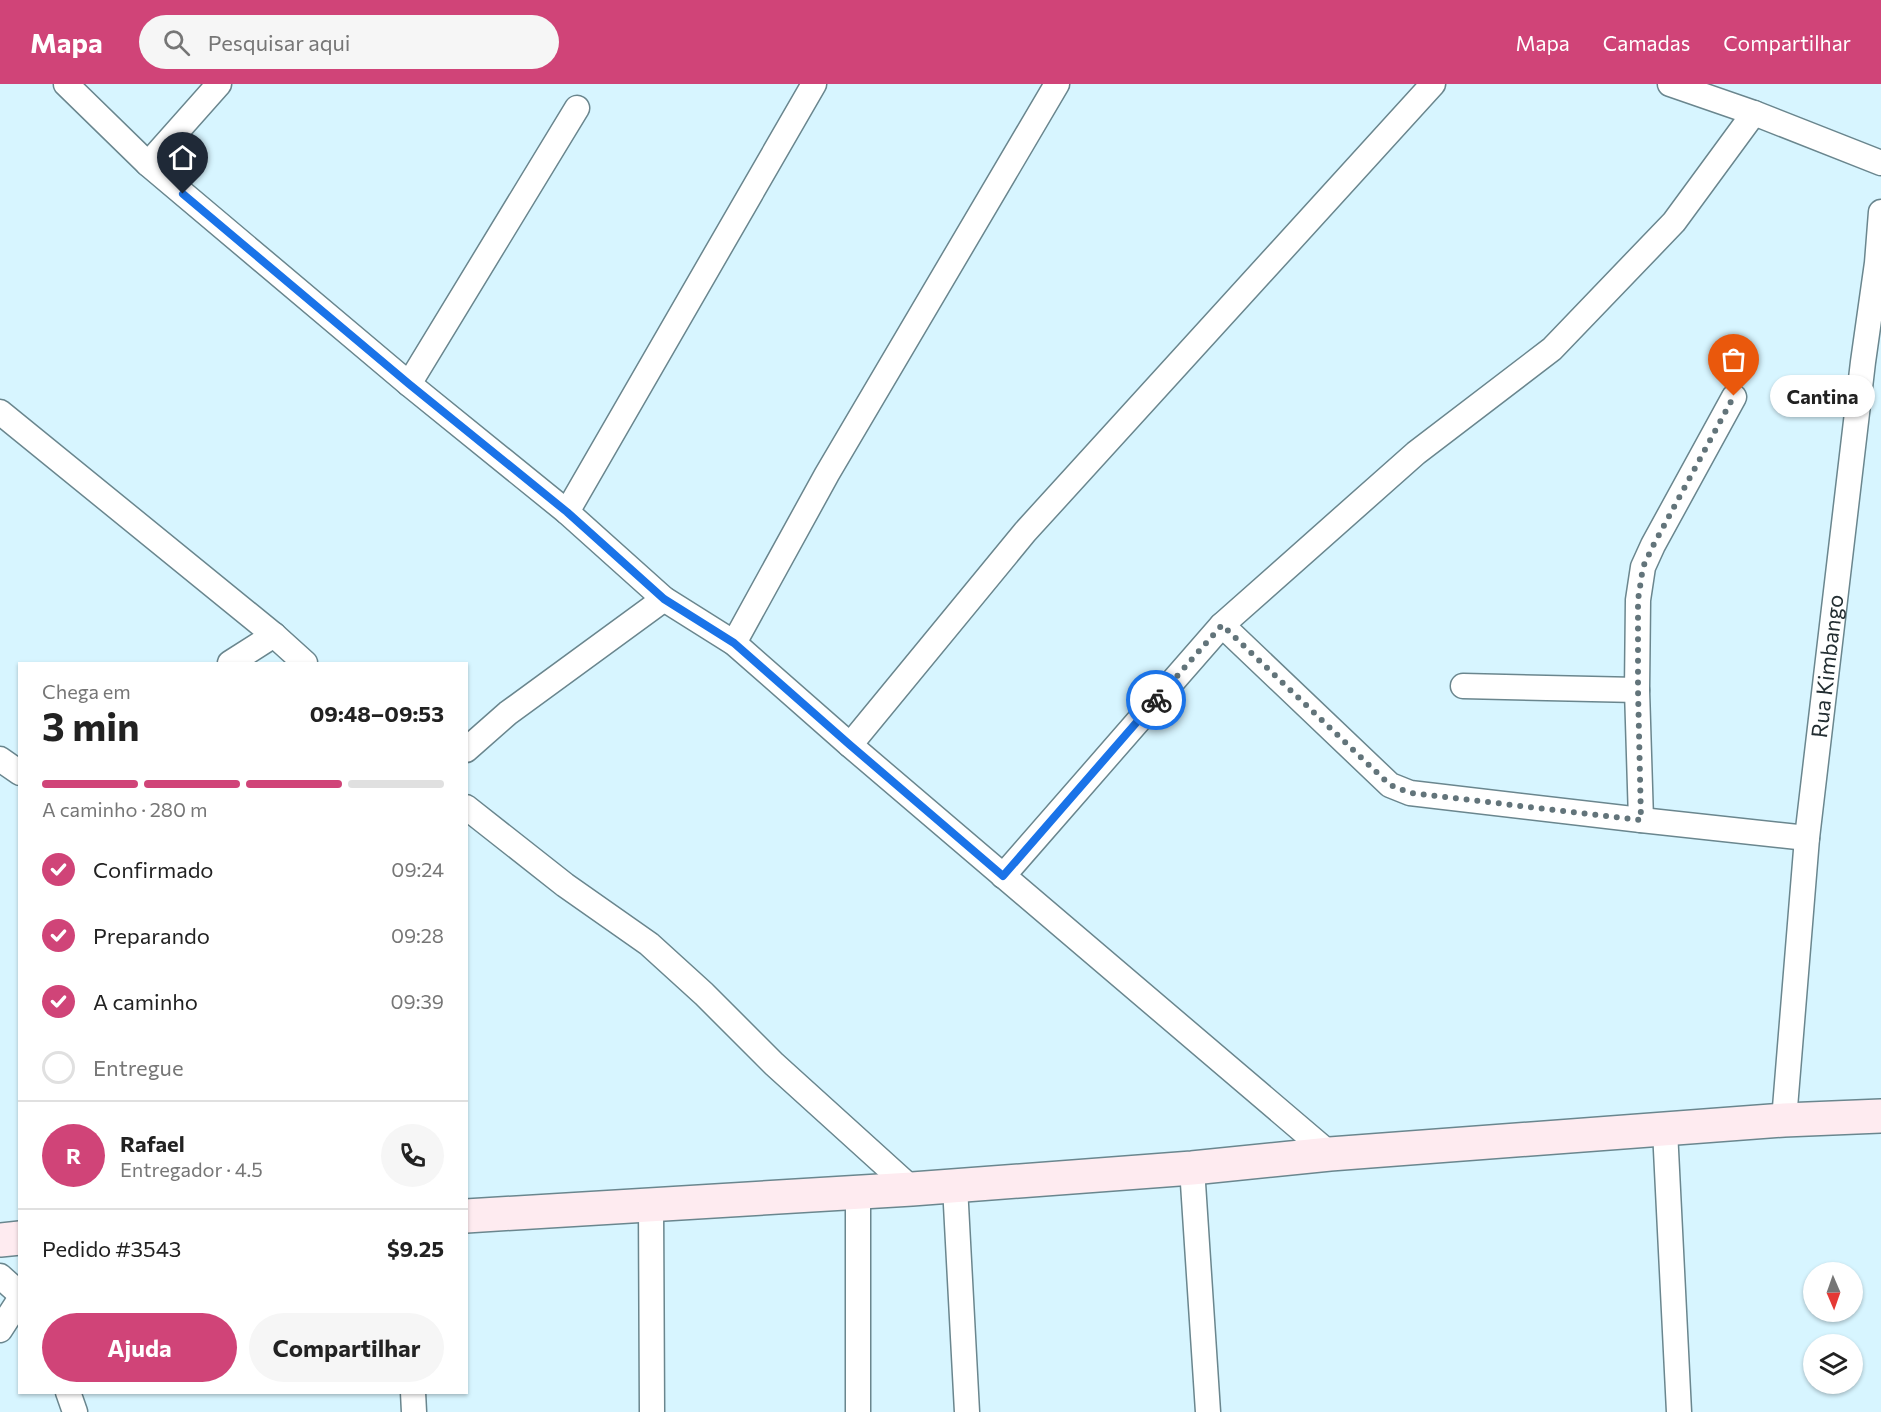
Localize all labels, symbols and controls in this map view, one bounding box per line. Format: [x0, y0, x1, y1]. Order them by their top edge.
search box [139, 15, 559, 69]
text: Mapa [30, 25, 103, 59]
icon: search [160, 26, 193, 59]
text: Pesquisar aqui [208, 29, 350, 56]
text: Mapa [1516, 30, 1570, 55]
text: Camadas [1603, 30, 1690, 55]
text: Compartilhar [1723, 30, 1851, 55]
pin [157, 132, 208, 194]
icon: home [166, 141, 199, 174]
pin [1708, 334, 1759, 396]
icon: bag [1717, 343, 1750, 376]
callout: Cantina [1770, 375, 1875, 417]
text: Cantina [1787, 384, 1858, 408]
street label: Rua Kimbango [1805, 593, 1849, 739]
courier [1126, 670, 1186, 730]
text: Chega em [42, 679, 131, 703]
icon: bike [1140, 684, 1173, 717]
text: 09:48–09:53 [310, 700, 444, 727]
text: 3 min [42, 701, 140, 749]
text: A caminho · 280 m [42, 797, 207, 821]
icon: check [42, 853, 75, 886]
text: Confirmado [93, 856, 214, 883]
text: 09:24 [391, 857, 444, 881]
icon: check [42, 919, 75, 952]
text: Preparando [93, 922, 210, 949]
text: 09:28 [391, 923, 444, 947]
icon: check [42, 985, 75, 1018]
text: A caminho [93, 988, 198, 1015]
text: 09:39 [391, 989, 444, 1013]
text: Entregue [93, 1054, 184, 1081]
button: phone [381, 1124, 444, 1187]
text: Rafael [120, 1130, 185, 1157]
text: R [66, 1142, 81, 1169]
text: Entregador · 4.5 [120, 1157, 263, 1181]
text: Pedido #3543 [42, 1235, 181, 1262]
text: $9.25 [387, 1235, 444, 1262]
north arrow [1803, 1262, 1863, 1322]
map controls [1803, 1262, 1863, 1394]
button: Ajuda [42, 1313, 237, 1382]
button: Compartilhar [249, 1313, 444, 1382]
button: layers [1803, 1334, 1863, 1394]

